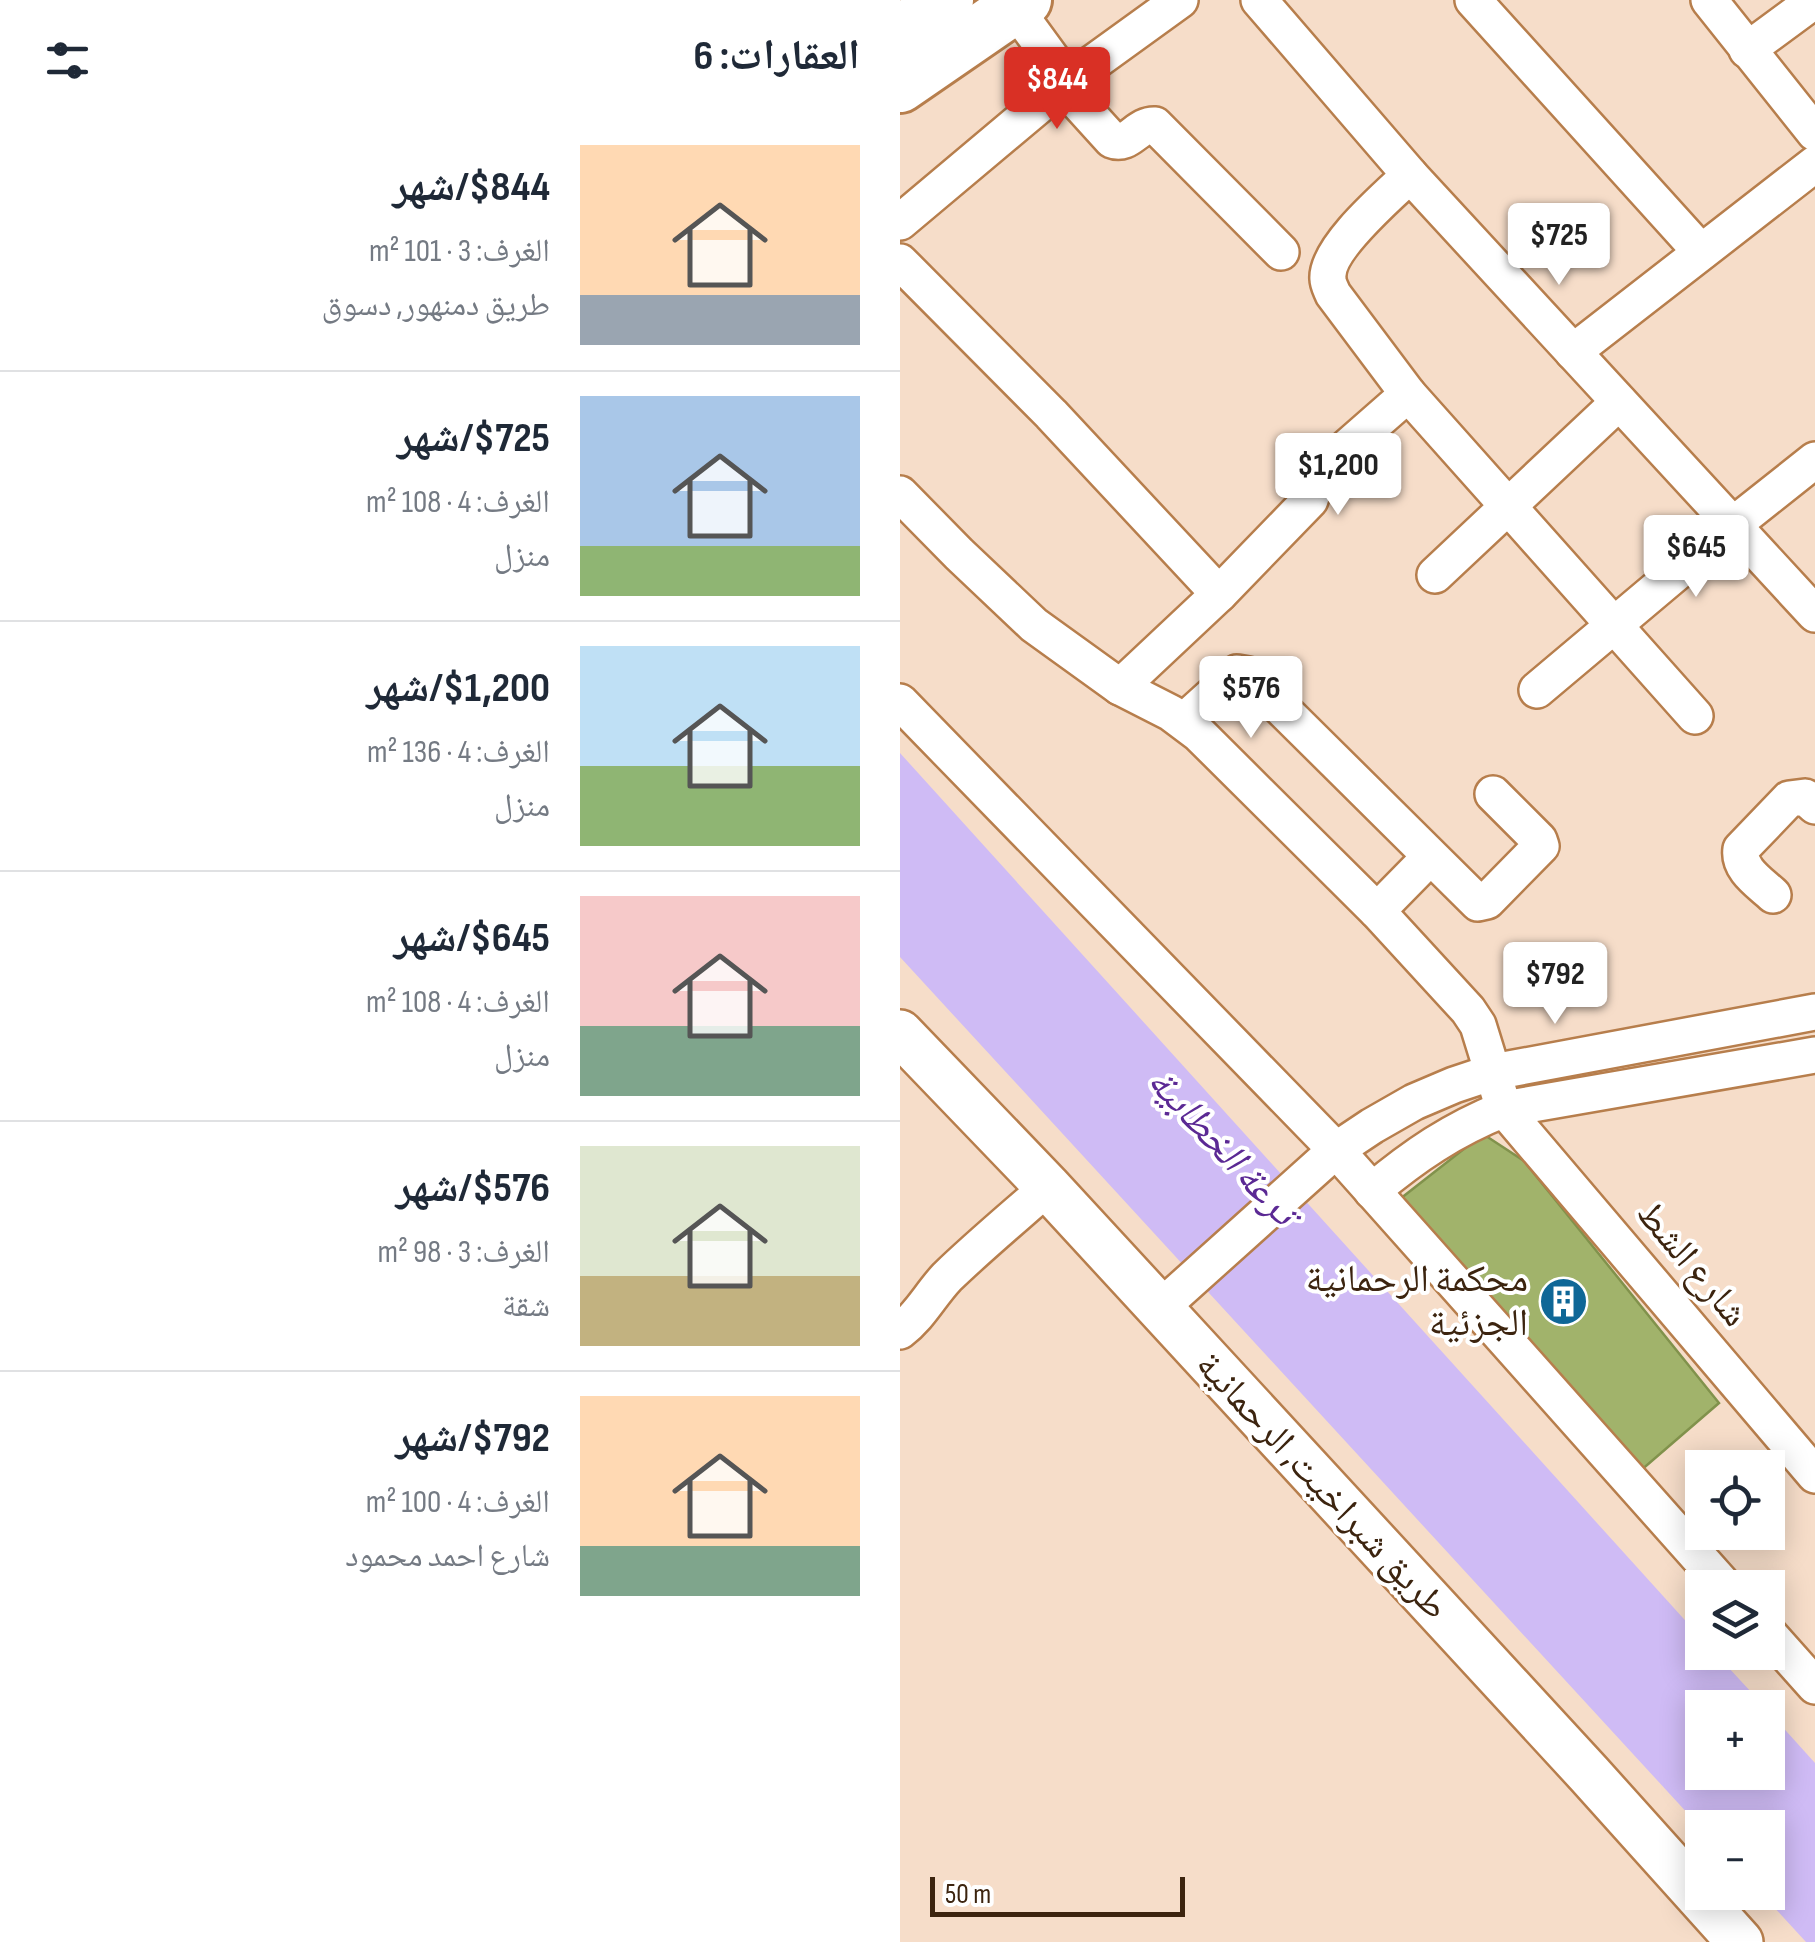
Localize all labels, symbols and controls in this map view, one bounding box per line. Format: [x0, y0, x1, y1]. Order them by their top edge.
text: العقارات: 6 [693, 31, 860, 82]
icon: filters [40, 33, 95, 88]
pin: $844 [998, 47, 1116, 132]
text: $844 [1026, 60, 1088, 99]
text: $844/شهر [393, 162, 550, 213]
icon: home [660, 185, 780, 305]
pin: $725 [1500, 203, 1618, 288]
text: $725 [1530, 216, 1588, 255]
text: الغرف: 3 · 101 m² [369, 232, 550, 271]
text: طريق دمنهور, دسوق [321, 286, 550, 325]
text: $725/شهر [397, 413, 550, 464]
pin: $1,200 [1257, 433, 1419, 518]
icon: home [660, 436, 780, 556]
text: $1,200 [1297, 446, 1379, 485]
text: الغرف: 4 · 108 m² [366, 483, 550, 522]
pin: $645 [1637, 515, 1755, 600]
text: $645 [1666, 528, 1726, 567]
text: منزل [494, 537, 550, 576]
pin: $576 [1192, 656, 1310, 741]
text: $1,200/شهر [367, 663, 550, 714]
text: $576 [1221, 669, 1281, 708]
icon: home [660, 686, 780, 806]
text: الغرف: 4 · 136 m² [367, 733, 550, 772]
text: منزل [494, 787, 550, 826]
text: $645/شهر [394, 913, 550, 964]
icon: home [660, 936, 780, 1056]
pin: $792 [1496, 942, 1614, 1027]
text: $792 [1525, 955, 1585, 994]
text: الغرف: 4 · 108 m² [366, 983, 550, 1022]
text: منزل [494, 1037, 550, 1076]
water label: ترعة الخطابية [1137, 1058, 1313, 1242]
text: $576/شهر [396, 1163, 550, 1214]
icon: home [660, 1186, 780, 1306]
street label: شارع الشط [1627, 1192, 1757, 1336]
text: الغرف: 3 · 98 m² [377, 1233, 550, 1272]
place label: محكمة الرحمانية الجزئية [1306, 1257, 1528, 1346]
building icon: محكمة الرحمانية الجزئية [1537, 1275, 1589, 1327]
text: شقة [502, 1287, 550, 1326]
street label: طريق شبراخيت, الرحمانية [1186, 1343, 1458, 1629]
text: $792/شهر [395, 1413, 550, 1464]
icon: home [660, 1436, 780, 1556]
map controls [1685, 1450, 1785, 1910]
button: locate [1685, 1450, 1785, 1550]
text: الغرف: 4 · 100 m² [366, 1483, 550, 1522]
text: شارع احمد محمود [345, 1537, 550, 1576]
button: layers [1685, 1570, 1785, 1670]
button: + [1685, 1690, 1785, 1790]
button: − [1685, 1810, 1785, 1910]
scale bar [930, 1872, 1185, 1916]
text: 50 m [945, 1878, 991, 1911]

